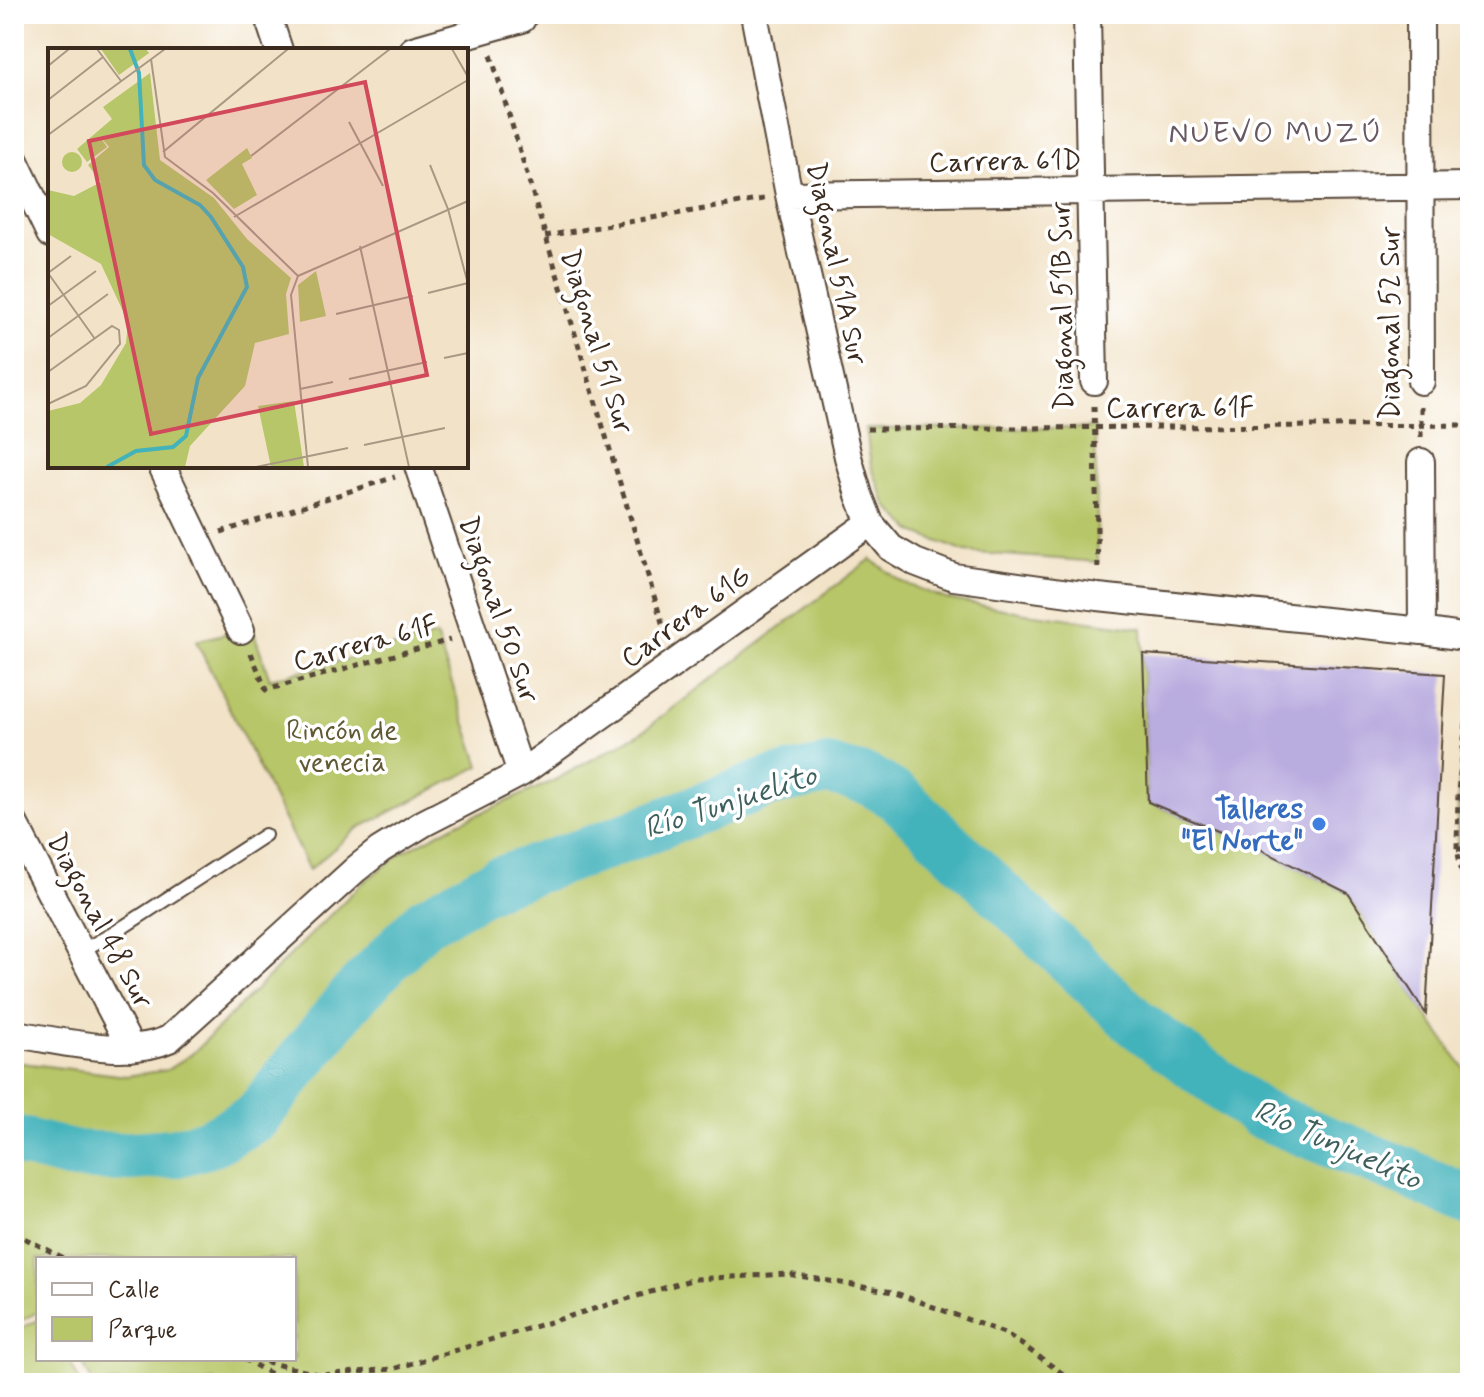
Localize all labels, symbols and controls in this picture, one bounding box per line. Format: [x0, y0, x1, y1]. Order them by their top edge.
inset map [48, 48, 468, 468]
district label: NUEVO MUZÚ [1168, 114, 1384, 153]
street label: Carrera 61D [928, 143, 1082, 182]
street label: Diagonal 51A Sur [793, 159, 875, 369]
street label: Diagonal 51B Sur [1043, 200, 1087, 411]
street label: Diagonal 52 Sur [1373, 226, 1413, 420]
street label: Diagonal 51 Sur [547, 245, 641, 440]
street label: Carrera 61F [1106, 391, 1254, 428]
street label: Diagonal 50 Sur [446, 512, 547, 709]
street label: Carrera 61G [614, 558, 759, 678]
street label: Carrera 61F [289, 607, 442, 681]
park label: Rincón de venecia [286, 713, 398, 782]
water label: Río Tunjuelito [639, 756, 823, 849]
place label: Talleres "El Norte" [1182, 792, 1303, 861]
marker: Talleres "El Norte" [1310, 815, 1328, 833]
street label: Diagonal 48 Sur [34, 827, 161, 1017]
water label: Río Tunjuelito [1248, 1091, 1428, 1200]
legend [36, 1257, 296, 1361]
text: Calle [108, 1275, 160, 1306]
text: Parque [108, 1315, 177, 1346]

